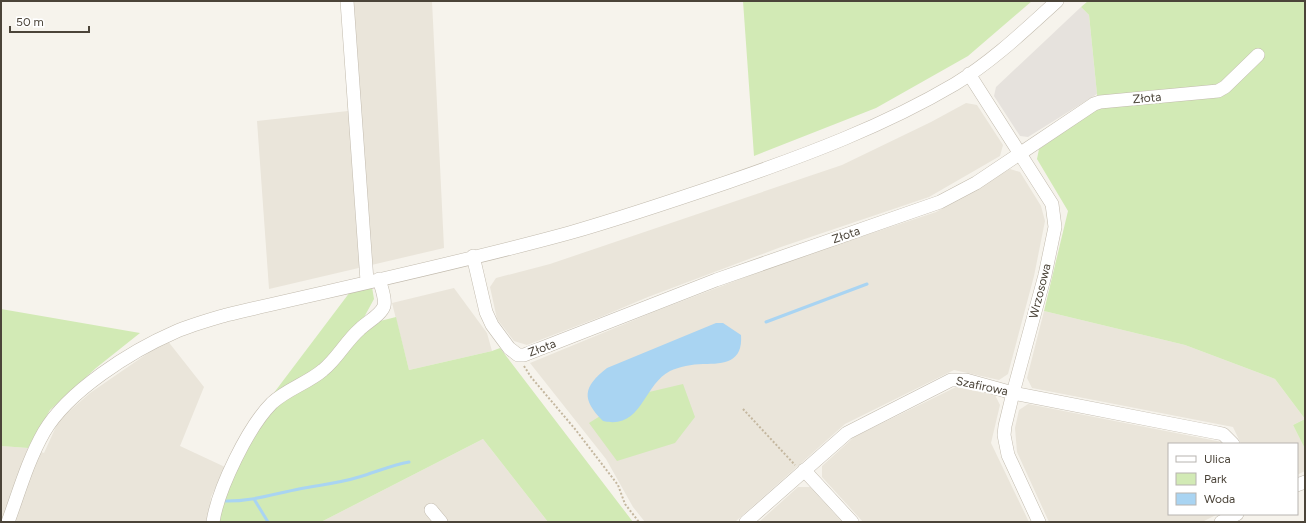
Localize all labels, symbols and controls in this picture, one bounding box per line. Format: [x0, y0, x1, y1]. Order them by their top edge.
scale bar [10, 8, 89, 34]
text: 50 m [16, 15, 44, 29]
street label: Złota [1132, 90, 1162, 106]
street label: Złota [830, 224, 862, 246]
street label: Wrzosowa [1026, 262, 1054, 320]
street label: Złota [526, 336, 558, 360]
street label: Szafirowa [955, 374, 1009, 398]
legend [1168, 443, 1298, 515]
text: Ulica [1204, 452, 1231, 466]
text: Park [1204, 472, 1227, 486]
text: Woda [1204, 492, 1235, 506]

